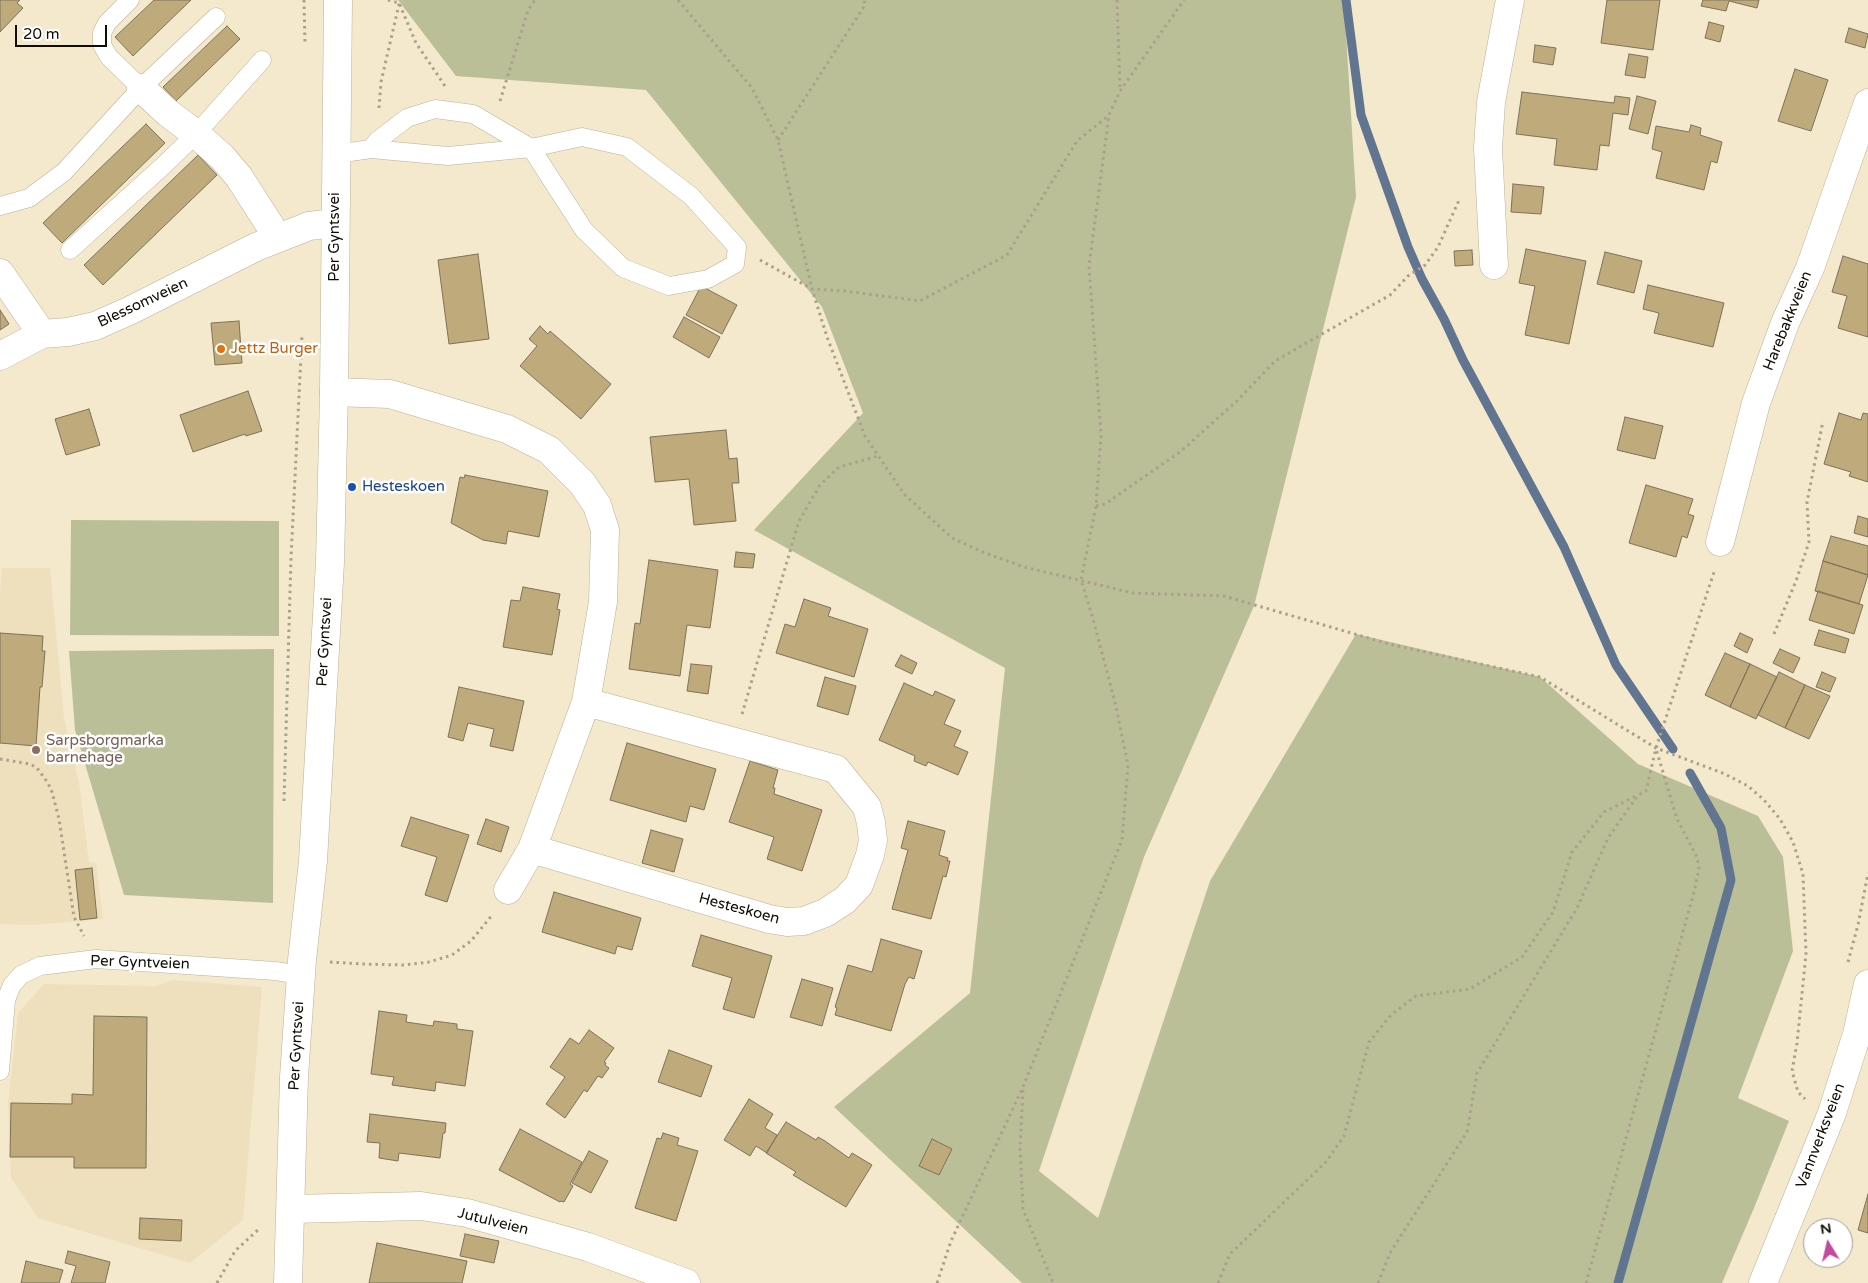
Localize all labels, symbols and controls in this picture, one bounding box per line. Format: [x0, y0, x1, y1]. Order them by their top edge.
scale bar [18, 15, 110, 47]
text: 20 m [23, 25, 60, 43]
street label: Per Gyntsvei [326, 192, 344, 282]
street label: Harebakkveien [1760, 269, 1816, 373]
street label: Blessomveien [95, 274, 191, 332]
place label: Jettz Burger [231, 340, 318, 358]
marker: Jettz Burger [215, 343, 227, 355]
place label: Hesteskoen [362, 478, 445, 496]
marker: Hesteskoen [346, 481, 358, 493]
street label: Per Gyntsvei [314, 597, 336, 687]
place label: Sarpsborgmarka barnehage [46, 732, 164, 767]
marker: Sarpsborgmarka barnehage [30, 744, 42, 756]
street label: Hesteskoen [697, 890, 781, 928]
street label: Per Gyntveien [90, 952, 190, 974]
street label: Per Gyntsvei [286, 1001, 308, 1091]
street label: Vannverksveien [1793, 1081, 1849, 1191]
street label: Jutulveien [456, 1205, 530, 1239]
north arrow [1803, 1218, 1853, 1268]
text: N [1819, 1219, 1833, 1238]

